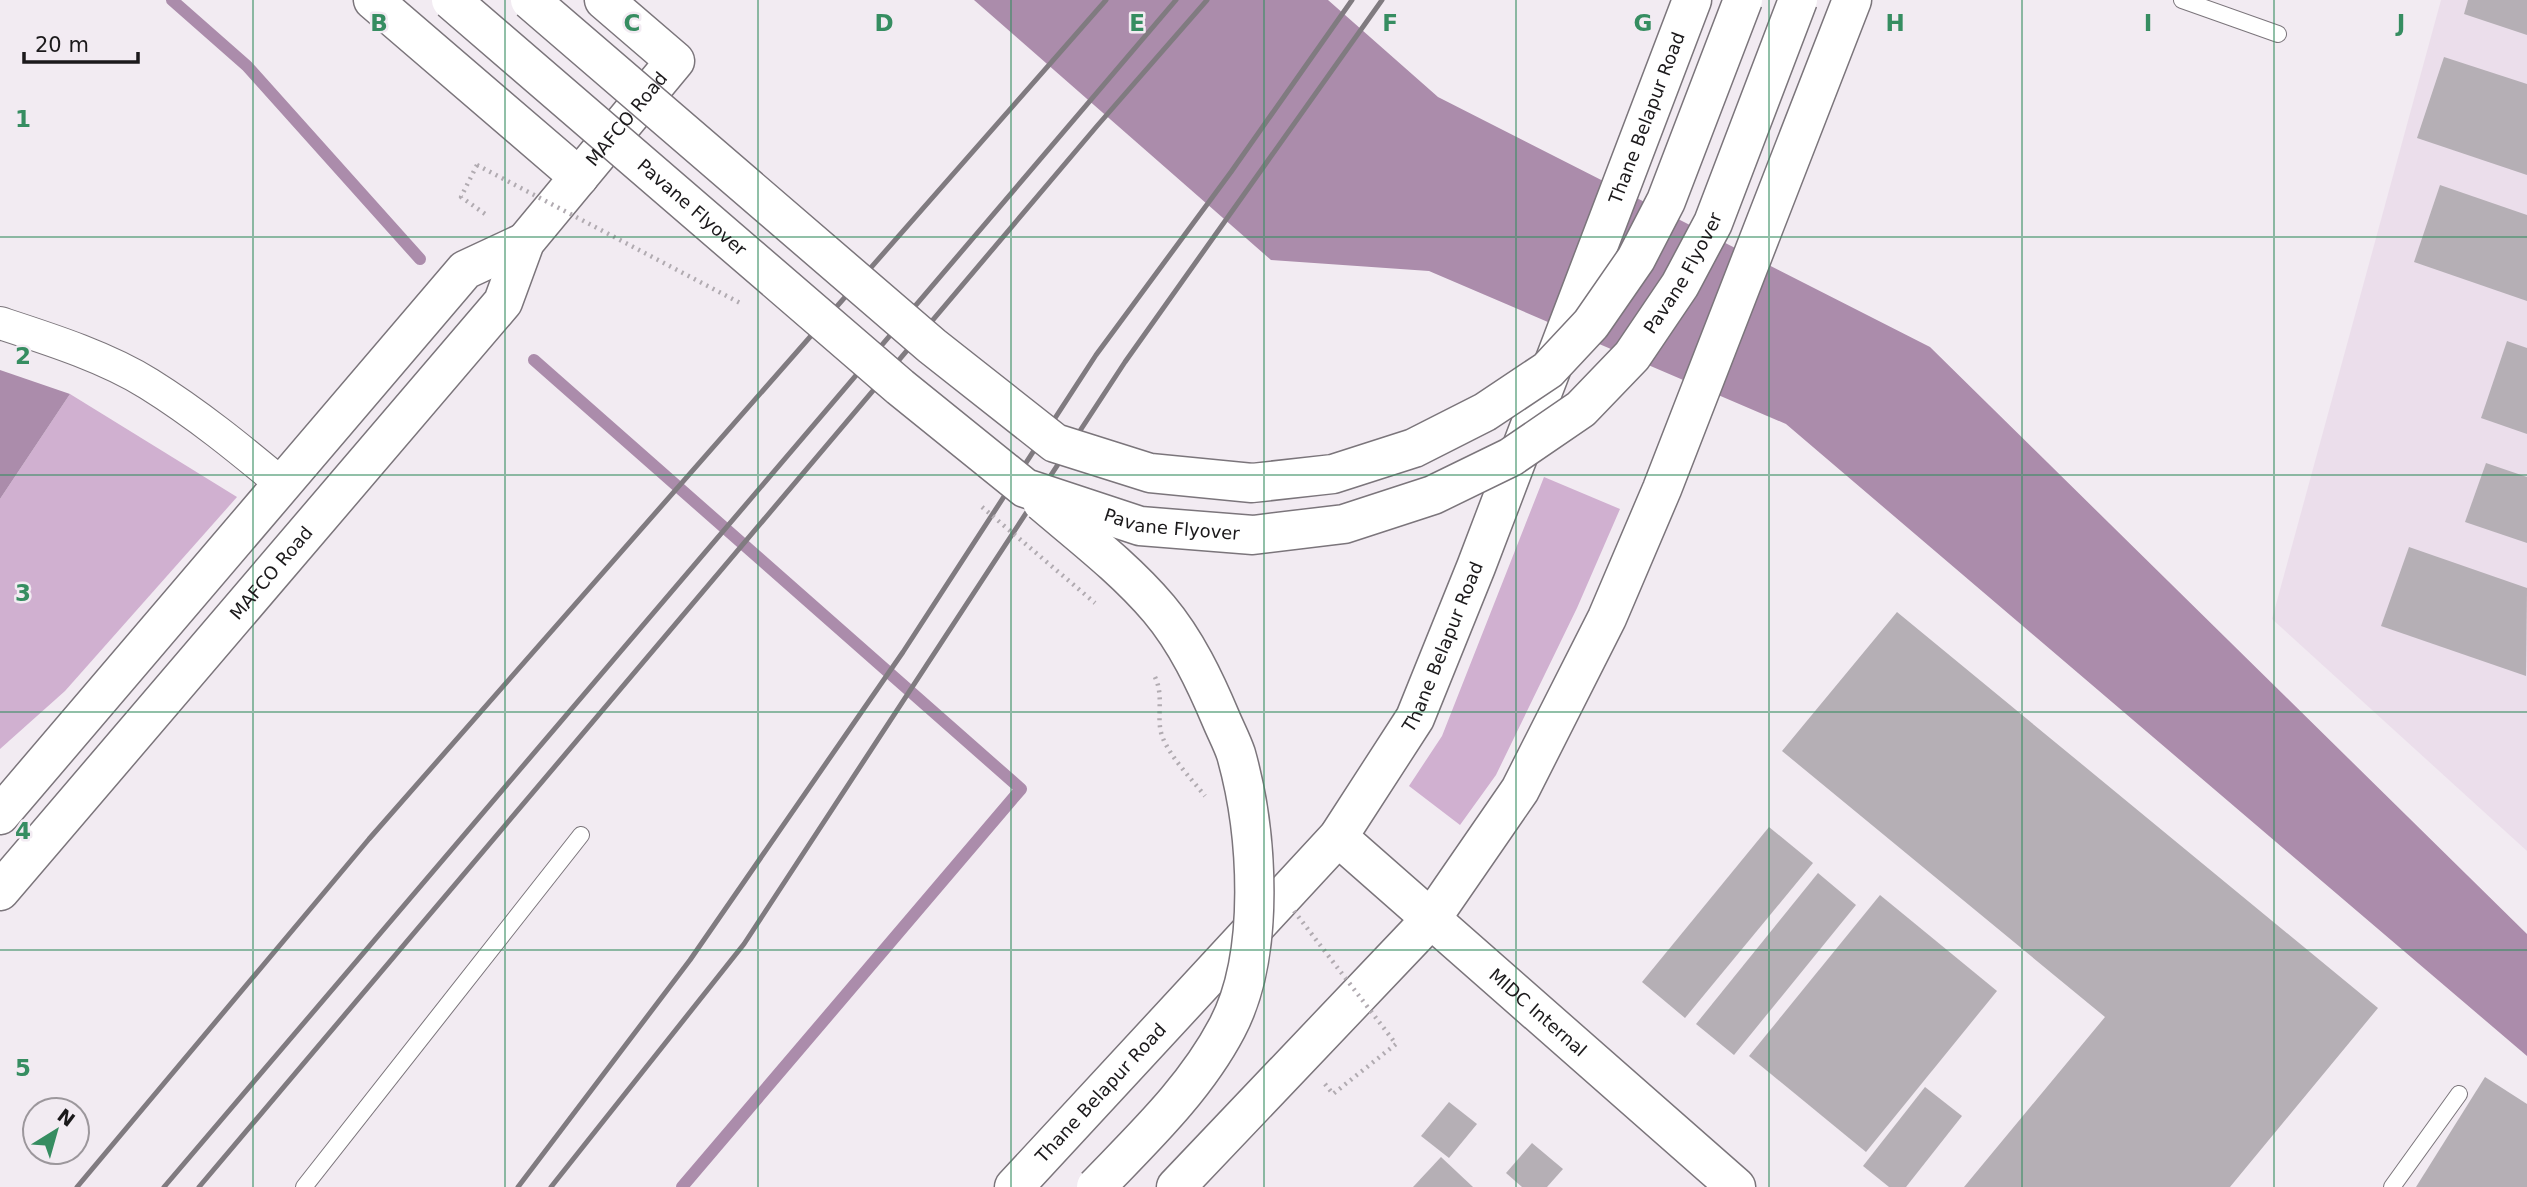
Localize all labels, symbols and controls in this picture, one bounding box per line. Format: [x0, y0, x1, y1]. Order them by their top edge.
text: B [370, 10, 388, 36]
text: C [624, 10, 640, 36]
text: D [874, 10, 894, 36]
text: E [1129, 10, 1145, 36]
text: F [1382, 10, 1398, 36]
text: G [1634, 10, 1652, 36]
text: H [1885, 10, 1905, 36]
text: I [2144, 10, 2152, 36]
text: J [2395, 10, 2405, 36]
scale bar [24, 21, 138, 65]
street label: Thane Belapur Road [1604, 29, 1689, 208]
text: 20 m [35, 33, 89, 57]
street label: MAFCO Road [581, 68, 671, 170]
text: 1 [15, 106, 31, 132]
street label: Pavane Flyover [633, 154, 751, 260]
street label: Pavane Flyover [1639, 209, 1726, 338]
text: 2 [15, 343, 31, 369]
street label: Pavane Flyover [1102, 504, 1241, 544]
street label: MAFCO Road [225, 522, 317, 624]
street label: Thane Belapur Road [1397, 559, 1487, 737]
text: 3 [15, 580, 31, 606]
text: 4 [15, 818, 31, 844]
street label: MIDC Internal [1485, 964, 1591, 1061]
street label: Thane Belapur Road [1030, 1019, 1170, 1168]
text: 5 [15, 1055, 31, 1081]
north arrow [21, 1096, 91, 1166]
text: N [53, 1104, 79, 1131]

